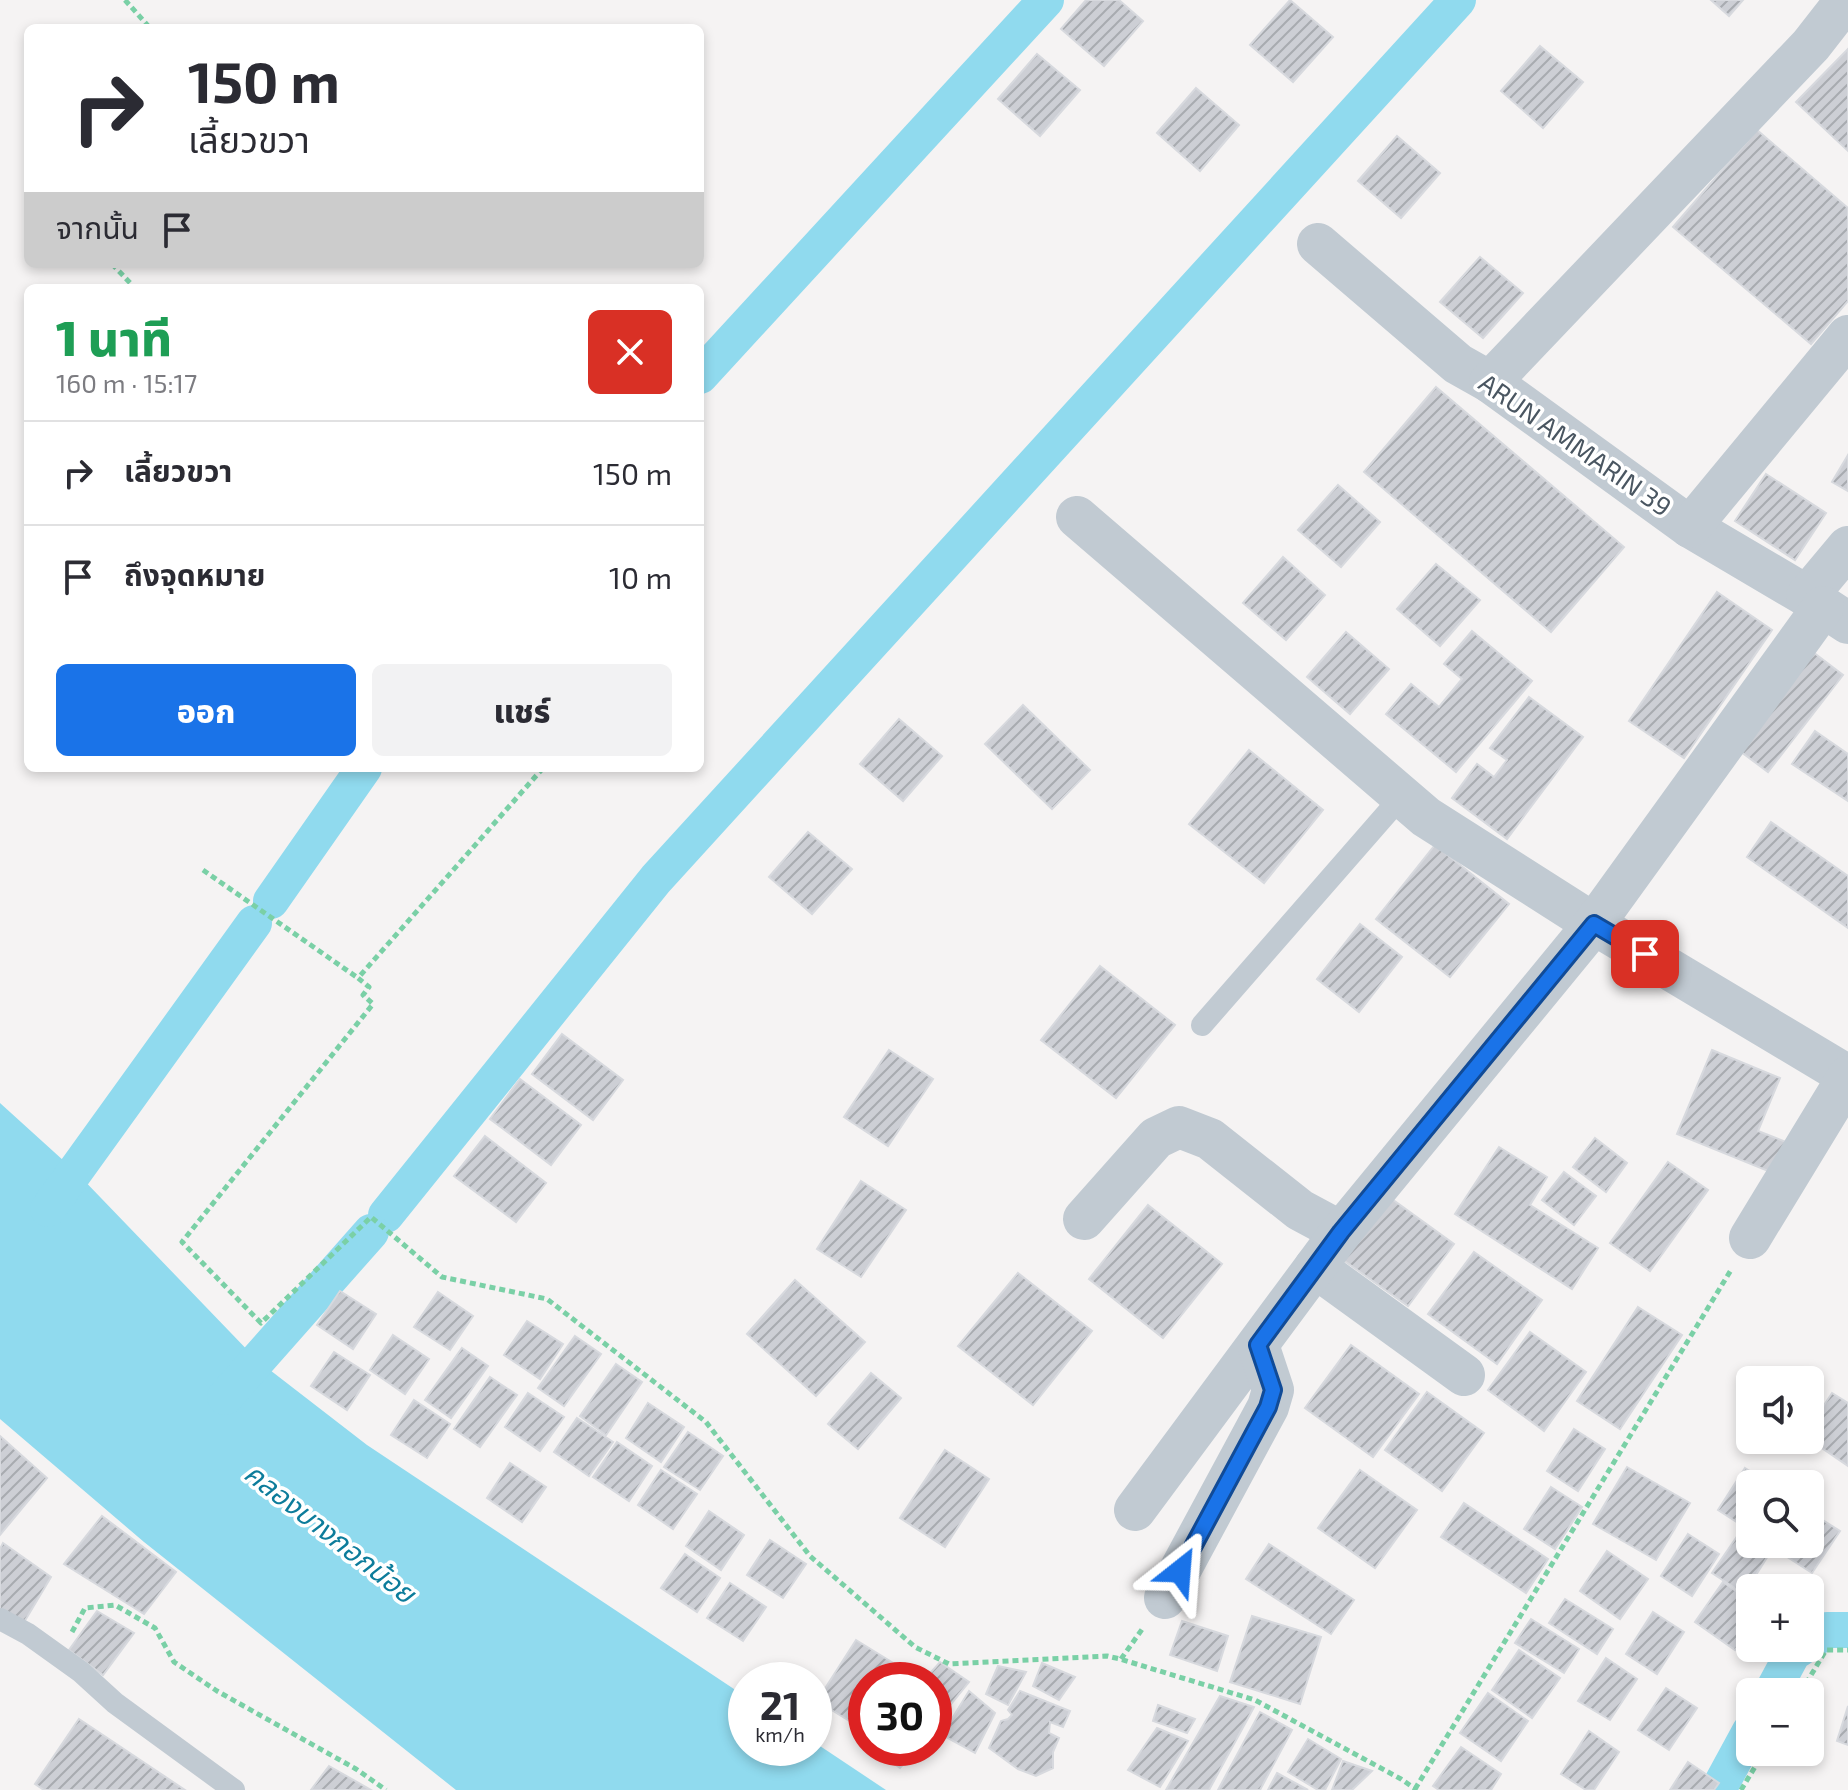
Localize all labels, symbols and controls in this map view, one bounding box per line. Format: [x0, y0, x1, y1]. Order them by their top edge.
text: 150 m [188, 47, 340, 114]
icon: right [56, 56, 160, 160]
text: เลี้ยวขวา [188, 117, 310, 160]
icon: arrive [155, 208, 199, 252]
text: จากนั้น [56, 209, 139, 245]
text: 1 นาที [56, 308, 172, 366]
button: close [588, 310, 672, 394]
street label: ARUN AMMARIN 39 [1474, 366, 1678, 522]
text: 160 m · 15:17 [56, 367, 197, 398]
icon: right [56, 451, 100, 495]
text: เลี้ยวขวา [124, 452, 232, 488]
text: 150 m [593, 455, 672, 491]
icon: arrive [56, 555, 100, 599]
text: ถึงจุดหมาย [124, 556, 265, 592]
text: 10 m [609, 559, 672, 595]
button: ออก [56, 664, 356, 756]
button: แชร์ [372, 664, 672, 756]
pin [1611, 920, 1679, 988]
icon: arrive [1623, 932, 1667, 976]
map controls [1736, 1366, 1824, 1766]
button: sound [1736, 1366, 1824, 1454]
water label: คลองบางกอกน้อย [239, 1455, 425, 1611]
button: search [1736, 1470, 1824, 1558]
position arrow [1138, 1529, 1222, 1613]
button: + [1736, 1574, 1824, 1662]
speed limit sign: 30 [848, 1662, 952, 1766]
button: − [1736, 1678, 1824, 1766]
text: 21 [760, 1680, 800, 1728]
text: km/h [755, 1722, 805, 1746]

